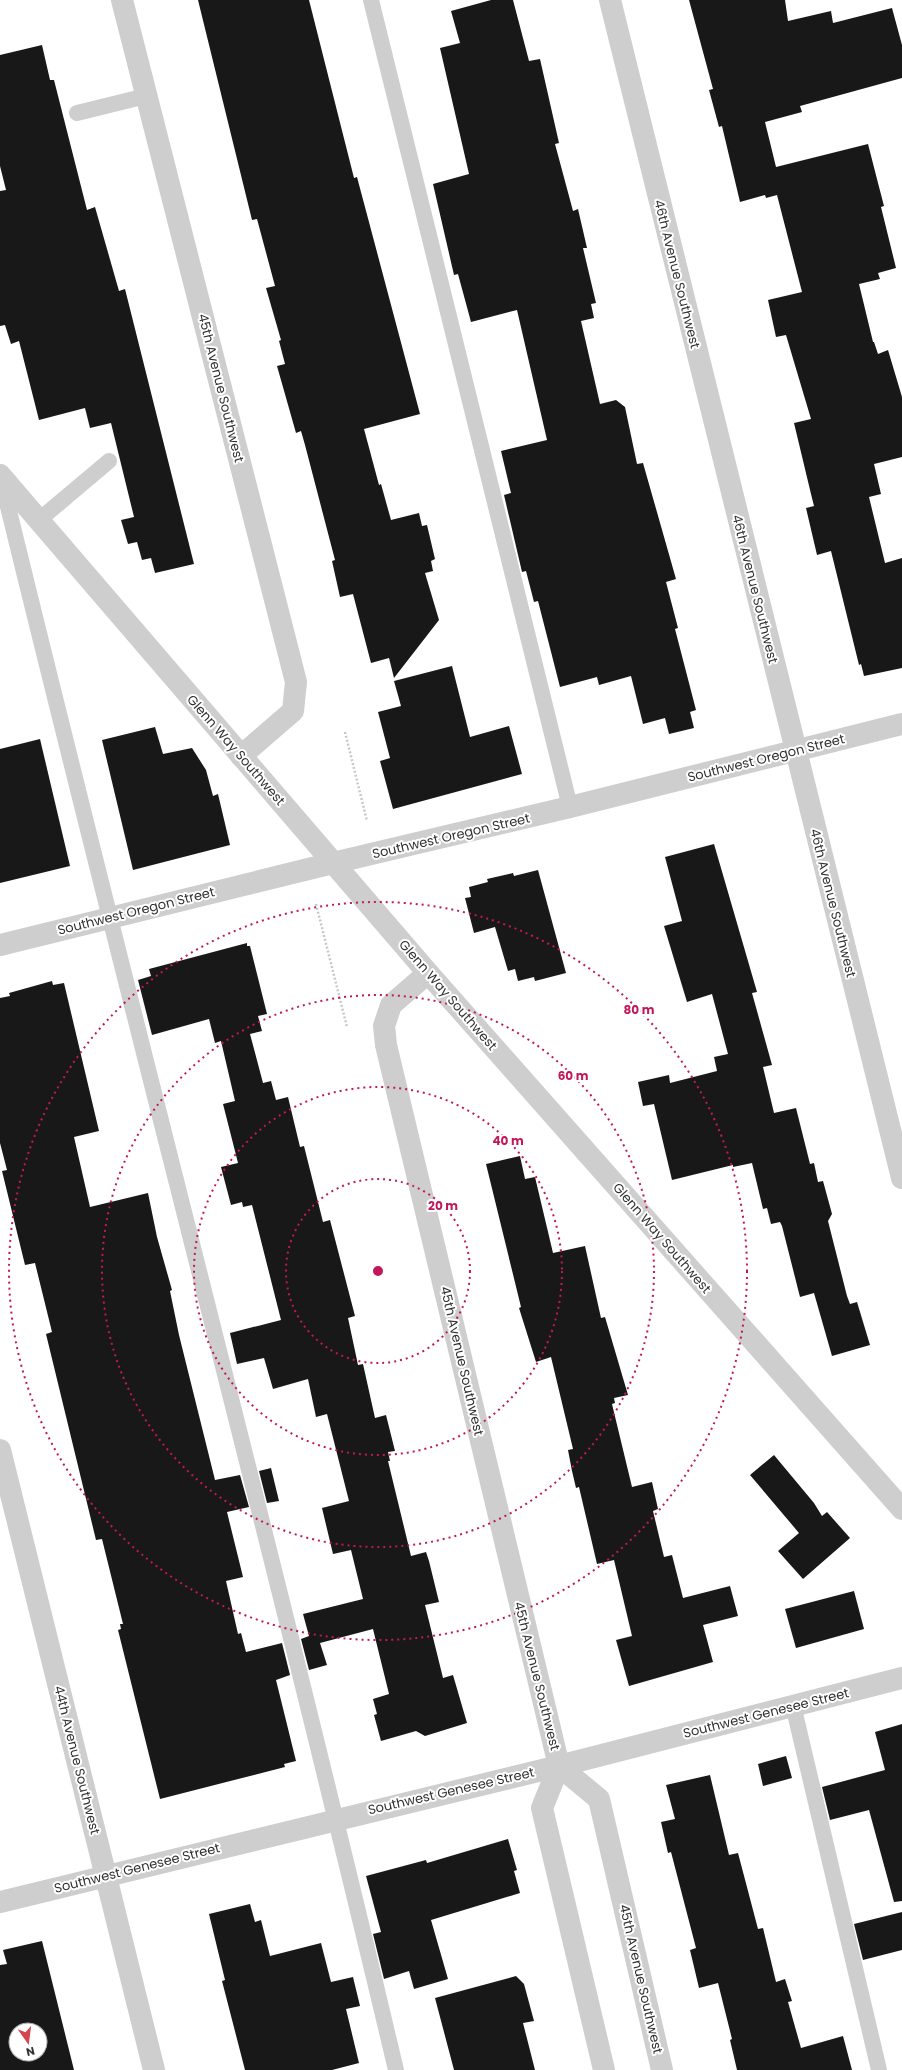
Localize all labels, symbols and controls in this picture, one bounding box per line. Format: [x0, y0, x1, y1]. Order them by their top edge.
street label: 46th Avenue Southwest [649, 198, 705, 351]
street label: 45th Avenue Southwest [193, 312, 249, 465]
street label: 46th Avenue Southwest [727, 513, 783, 666]
street label: Glenn Way Southwest [182, 690, 290, 810]
street label: Southwest Oregon Street [686, 729, 847, 787]
street label: Southwest Oregon Street [370, 809, 532, 863]
street label: 46th Avenue Southwest [805, 827, 861, 980]
street label: Southwest Oregon Street [56, 882, 217, 940]
street label: Glenn Way Southwest [394, 935, 502, 1055]
text: 80 m [624, 1001, 655, 1018]
text: 60 m [558, 1067, 589, 1084]
text: 40 m [492, 1132, 524, 1149]
street label: Glenn Way Southwest [608, 1178, 716, 1298]
text: 20 m [428, 1197, 458, 1214]
centre of rings [371, 1264, 385, 1278]
street label: 45th Avenue Southwest [436, 1284, 488, 1438]
street label: 45th Avenue Southwest [509, 1600, 565, 1753]
street label: Southwest Genesee Street [681, 1683, 851, 1743]
street label: 44th Avenue Southwest [49, 1684, 105, 1837]
street label: Southwest Genesee Street [366, 1763, 536, 1819]
street label: Southwest Genesee Street [52, 1838, 222, 1898]
street label: 45th Avenue Southwest [615, 1902, 667, 2056]
north arrow [8, 2022, 48, 2062]
text: N [24, 2043, 36, 2060]

